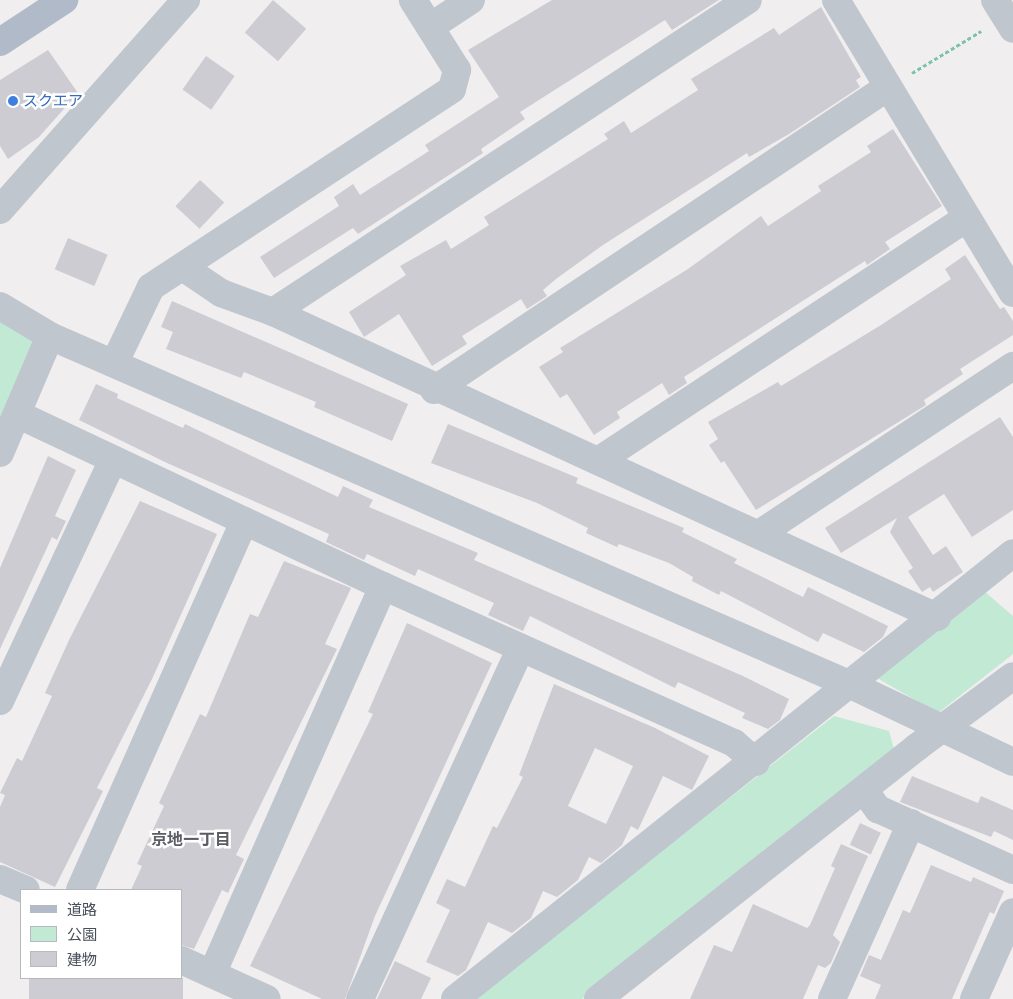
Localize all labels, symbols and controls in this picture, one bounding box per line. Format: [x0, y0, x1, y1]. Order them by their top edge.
place label: スクエア [23, 92, 83, 110]
marker: スクエア [7, 95, 19, 107]
district label: 京地一丁目 [151, 829, 231, 849]
legend [20, 889, 182, 979]
text: 道路 [67, 900, 97, 919]
text: 公園 [67, 925, 97, 944]
text: 建物 [67, 950, 97, 969]

